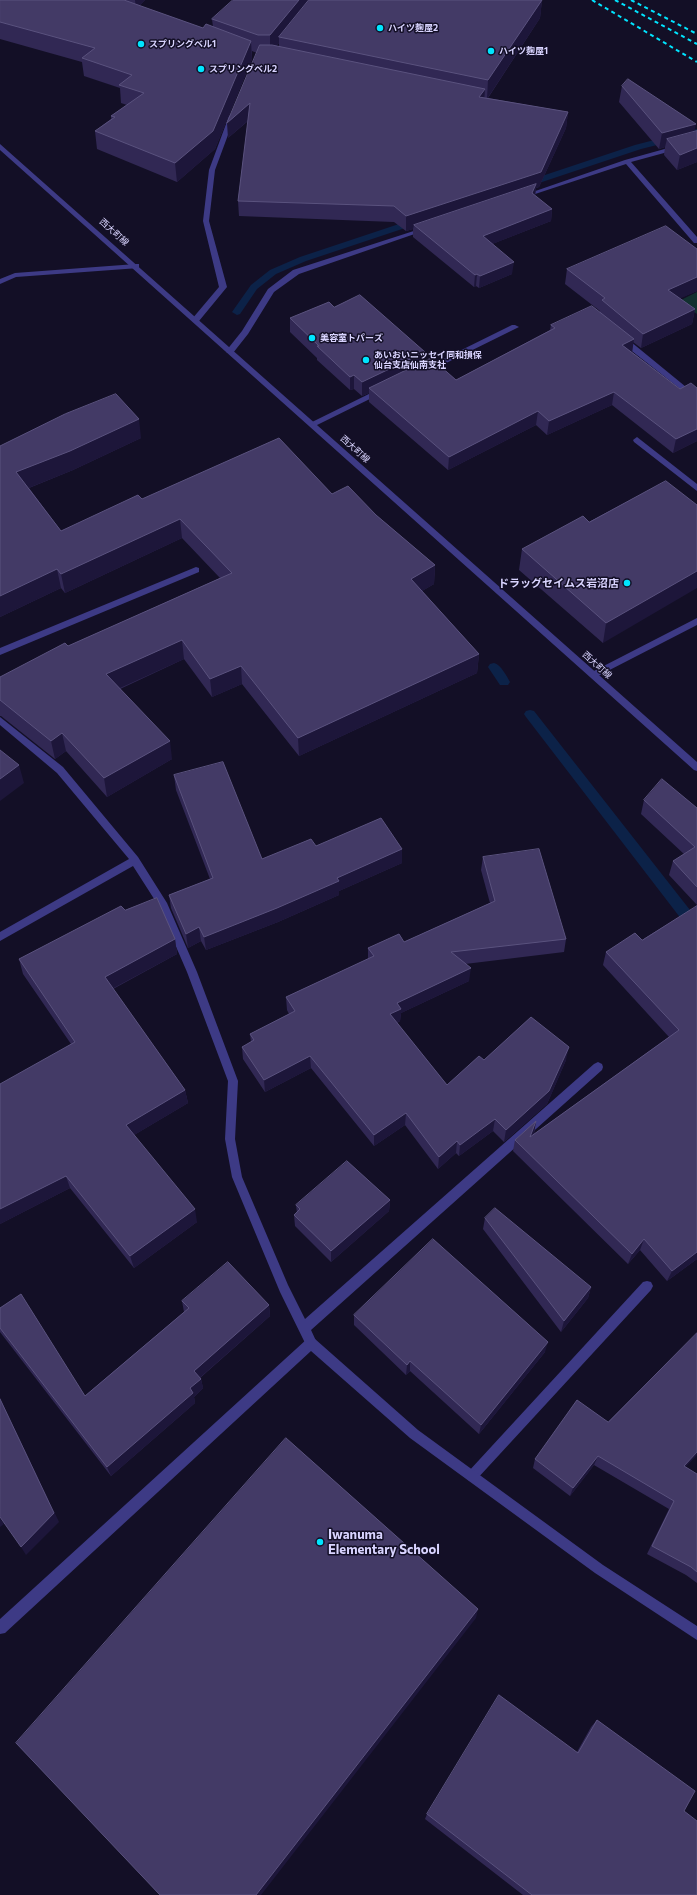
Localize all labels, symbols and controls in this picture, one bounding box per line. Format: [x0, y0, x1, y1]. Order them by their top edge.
marker: ハイツ麴屋2 [375, 23, 385, 33]
place label: ハイツ麴屋2 [388, 23, 438, 33]
marker: スプリングベル1 [136, 39, 146, 49]
place label: スプリングベル1 [149, 39, 216, 49]
marker: ハイツ麴屋1 [486, 46, 496, 56]
place label: ハイツ麴屋1 [499, 46, 548, 56]
marker: スプリングベル2 [196, 64, 206, 74]
place label: スプリングベル2 [209, 64, 277, 74]
street label: 西大町線 [97, 216, 131, 248]
marker: 美容室トパーズ [307, 333, 317, 343]
place label: 美容室トパーズ [320, 333, 383, 343]
place label: あいおいニッセイ同和損保 仙台支店仙南支社 [374, 350, 482, 371]
marker: あいおいニッセイ同和損保 仙台支店仙南支社 [361, 355, 371, 365]
street label: 西大町線 [338, 433, 372, 465]
place label: ドラッグセイムス岩沼店 [498, 576, 619, 590]
marker: ドラッグセイムス岩沼店 [622, 578, 632, 588]
street label: 西大町線 [580, 649, 614, 681]
place label: Iwanuma Elementary School [328, 1527, 440, 1558]
marker: Iwanuma Elementary School [315, 1537, 325, 1547]

